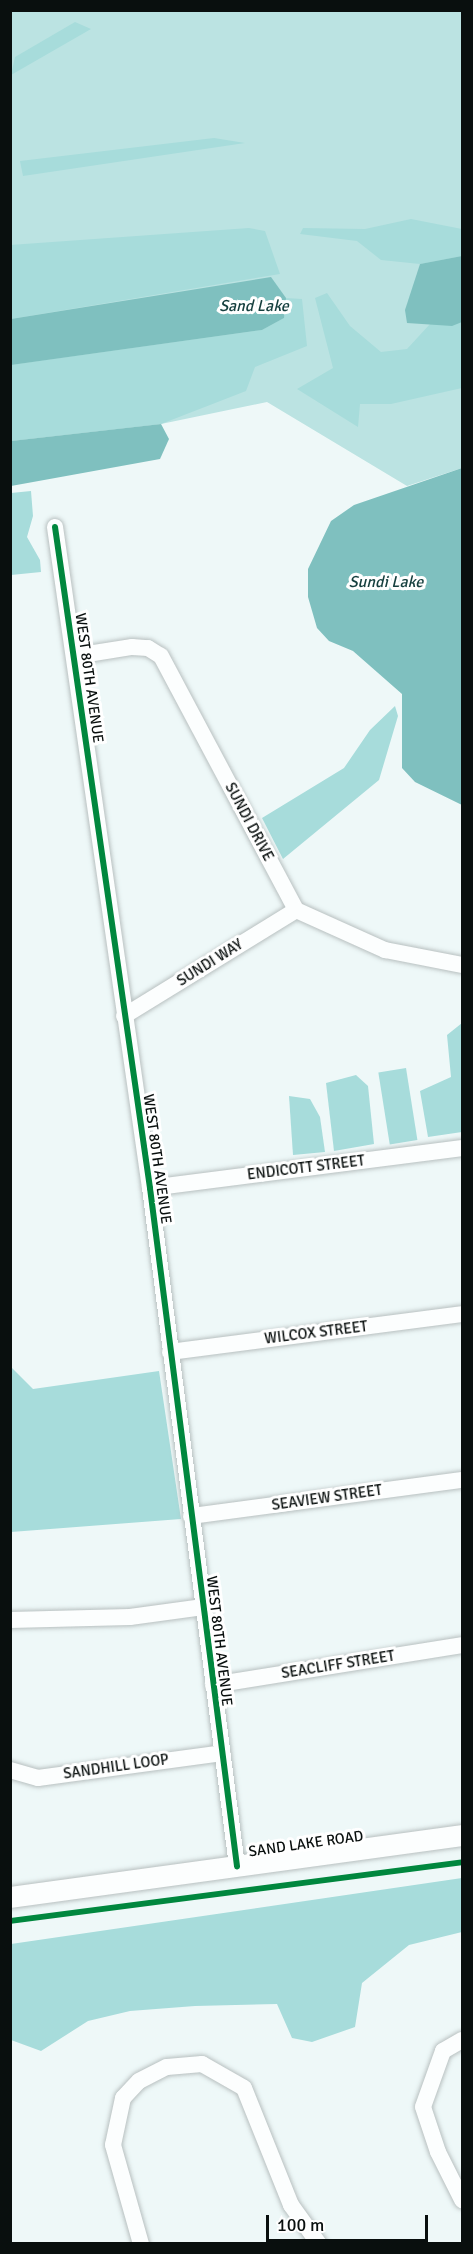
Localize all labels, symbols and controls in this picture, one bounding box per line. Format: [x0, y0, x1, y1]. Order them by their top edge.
water label: Sand Lake [219, 296, 289, 316]
water label: Sundi Lake [349, 572, 423, 592]
street label: WEST 80TH AVENUE [71, 612, 107, 744]
street label: SUNDI DRIVE [221, 780, 277, 864]
street label: SUNDI WAY [174, 936, 246, 990]
street label: WEST 80TH AVENUE [139, 1093, 175, 1225]
street label: ENDICOTT STREET [246, 1152, 366, 1184]
street label: WILCOX STREET [263, 1318, 369, 1348]
street label: SEAVIEW STREET [271, 1481, 383, 1515]
street label: WEST 80TH AVENUE [202, 1575, 236, 1707]
street label: SEACLIFF STREET [280, 1647, 396, 1683]
street label: SANDHILL LOOP [62, 1751, 170, 1783]
street label: SAND LAKE ROAD [247, 1827, 365, 1861]
scale bar [269, 2203, 431, 2241]
text: 100 m [277, 2214, 324, 2236]

